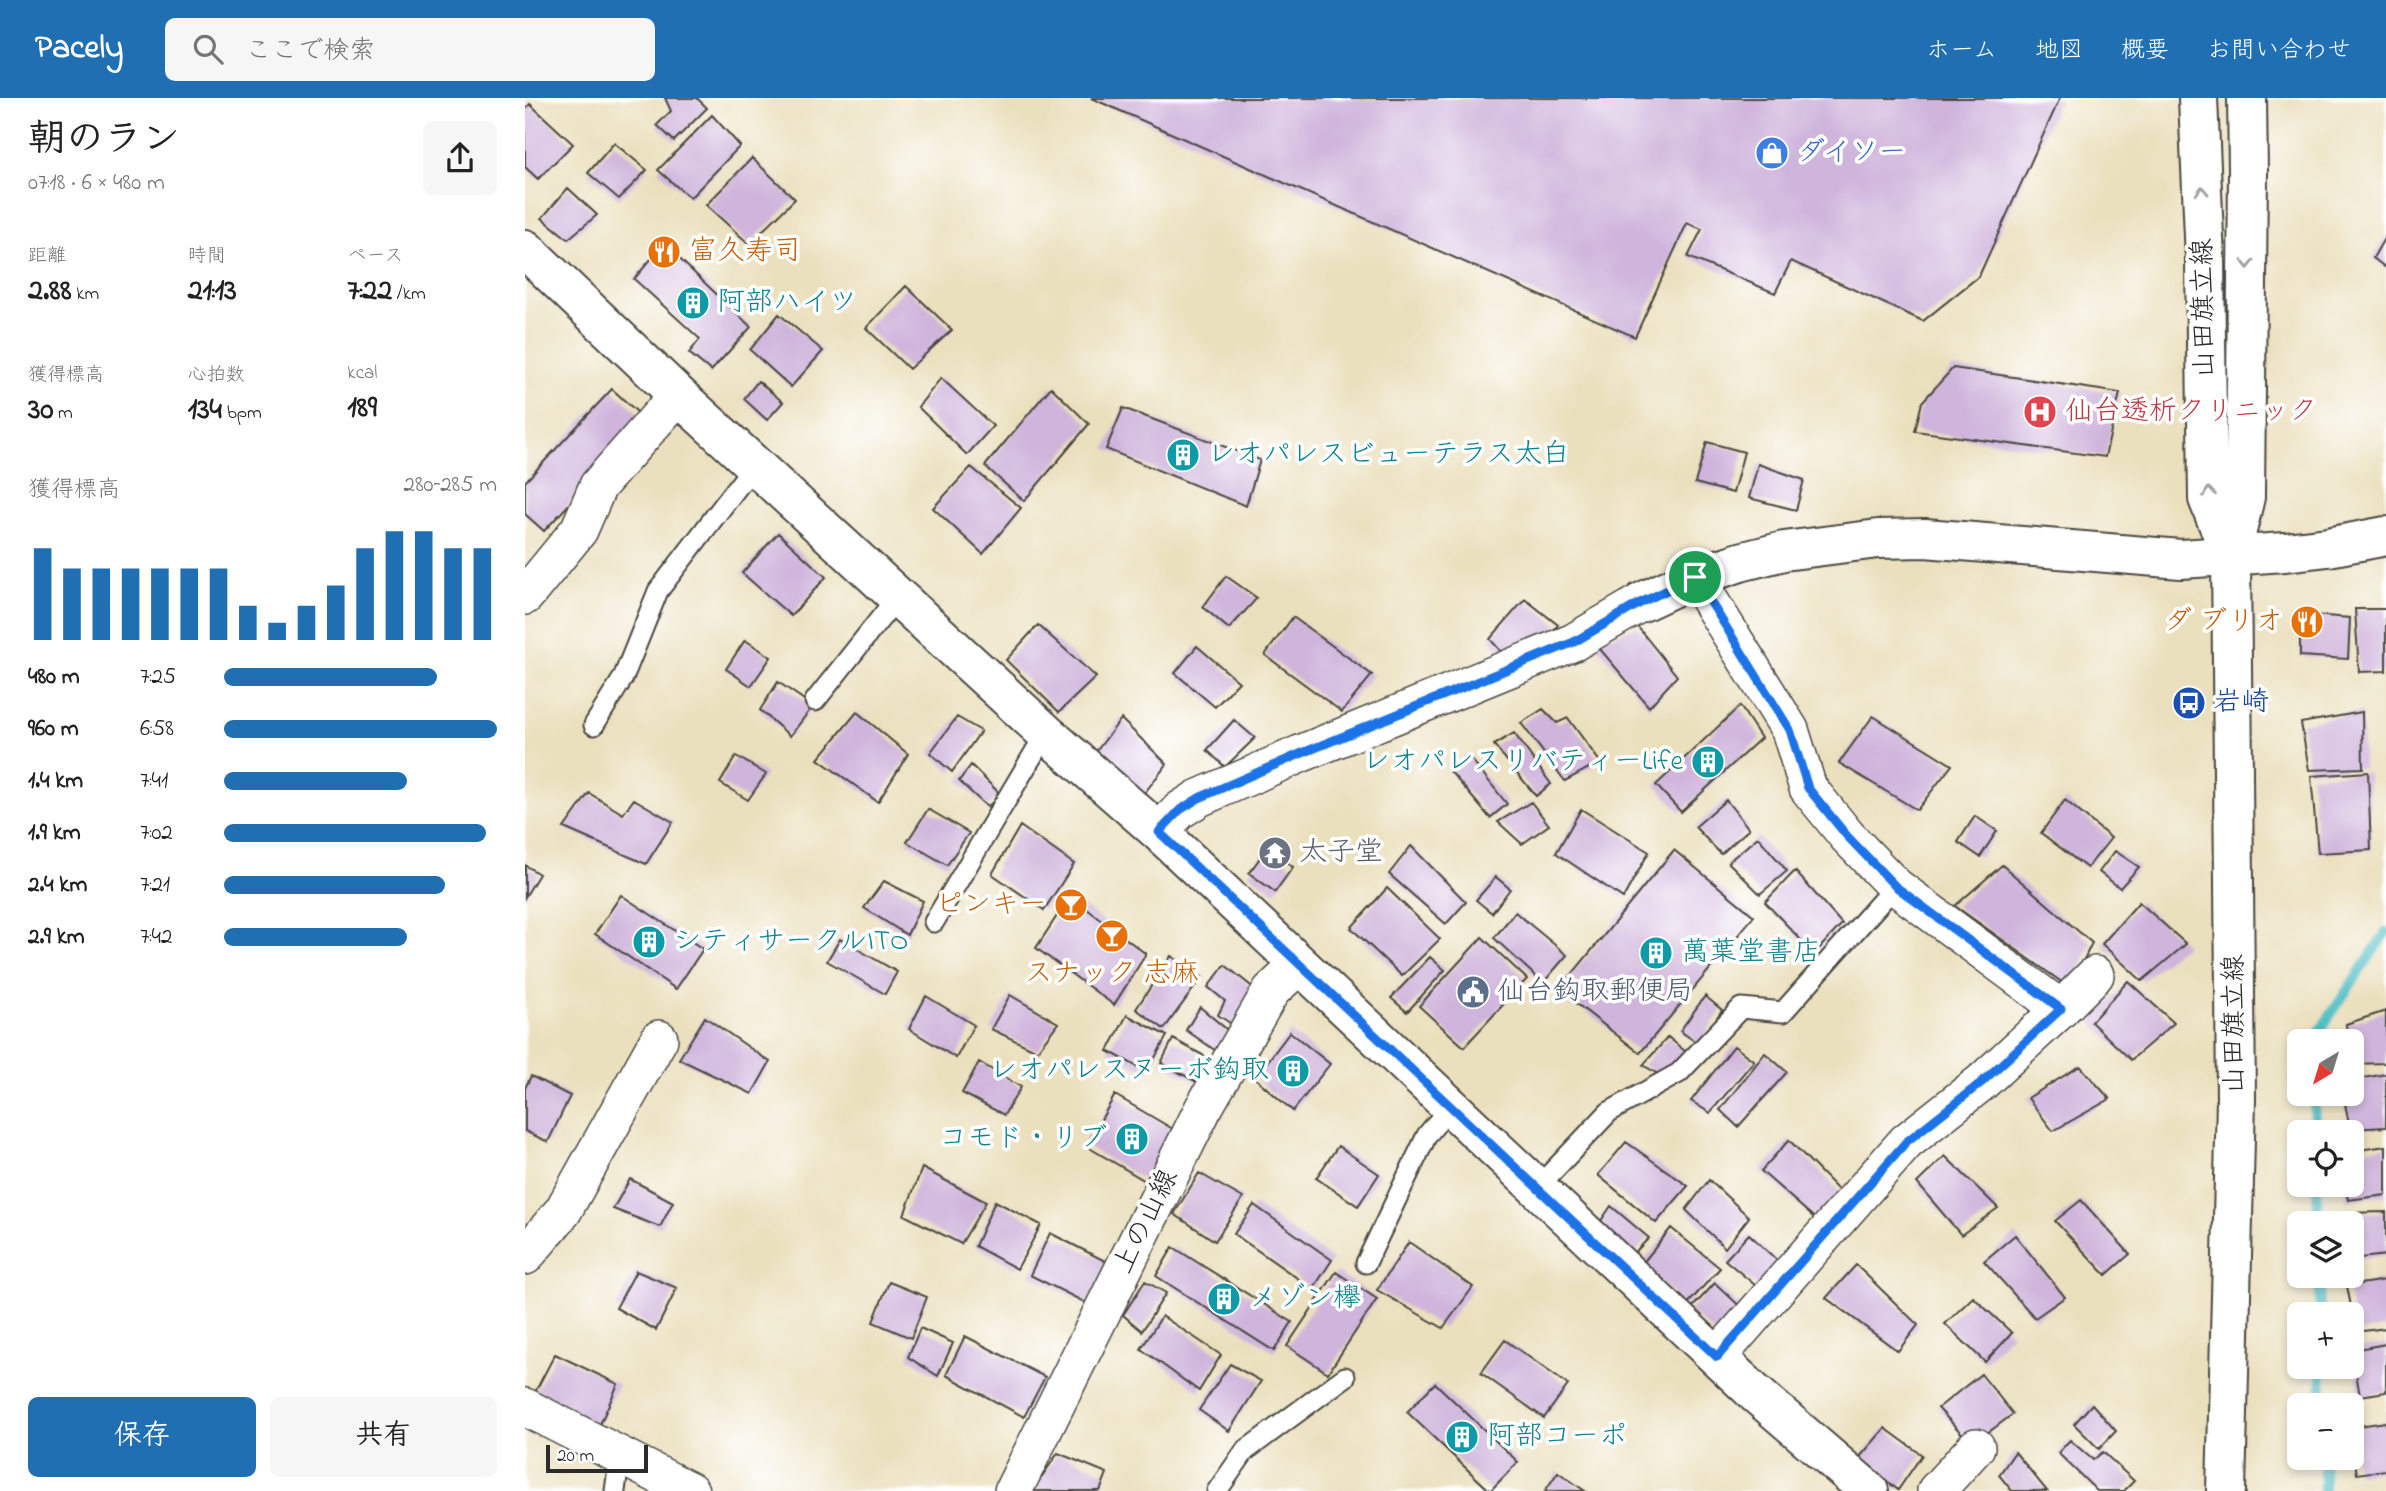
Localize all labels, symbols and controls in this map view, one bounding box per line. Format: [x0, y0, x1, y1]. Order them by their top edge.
search box [165, 18, 655, 81]
text: Pacely [35, 25, 123, 73]
icon: search [189, 30, 227, 68]
text: ここで検索 [245, 33, 375, 71]
text: ホーム [1926, 34, 1997, 69]
text: 地図 [2035, 34, 2083, 69]
text: 概要 [2121, 34, 2169, 69]
text: お問い合わせ [2207, 34, 2351, 69]
text: 朝のラン [28, 113, 180, 169]
button: share [423, 121, 497, 195]
place label: ダイソー [1797, 133, 1906, 174]
shop icon: ダイソー [1753, 134, 1791, 172]
text: 07:18 · 6 × 480 m [28, 167, 165, 200]
one-way arrow [2194, 185, 2209, 196]
place label: 富久寿司 [689, 232, 801, 273]
restaurant icon: 富久寿司 [645, 233, 683, 271]
street label: 山田旗立線 [2183, 238, 2227, 378]
text: 距離 [28, 243, 66, 270]
text: 時間 [188, 243, 226, 270]
text: ペース [347, 243, 403, 270]
one-way arrow [2240, 259, 2255, 270]
text: 2.88 [28, 270, 72, 314]
text: 21:13 [188, 270, 237, 314]
text: 7:22 [347, 270, 392, 314]
text: km [72, 281, 99, 308]
text: /km [392, 281, 426, 308]
place label: 阿部ハイツ [717, 283, 857, 324]
building icon: 阿部ハイツ [674, 284, 712, 322]
text: kcal [347, 360, 378, 387]
text: 獲得標高 [28, 362, 104, 389]
text: 心拍数 [188, 362, 245, 389]
text: 189 [347, 387, 377, 431]
text: 30 [28, 389, 53, 433]
text: 134 [188, 389, 222, 433]
place label: 仙台透析クリニック [2065, 392, 2317, 433]
hospital icon: 仙台透析クリニック [2021, 393, 2059, 431]
text: m [53, 400, 73, 427]
text: bpm [222, 400, 262, 427]
place label: レオパレスビューテラス太白 [1207, 435, 1570, 476]
building icon: レオパレスビューテラス太白 [1164, 436, 1202, 474]
text: 280–285 m [404, 469, 497, 502]
text: 獲得標高 [28, 474, 120, 507]
one-way arrow [2202, 486, 2217, 497]
pin [1665, 547, 1725, 607]
icon: arrive [1676, 558, 1714, 596]
place label: ダ ブリオ [2164, 602, 2283, 643]
restaurant icon: ダ ブリオ [2288, 603, 2326, 641]
text: 480 m [28, 661, 80, 694]
text: 7:25 [140, 661, 176, 694]
place label: 岩崎 [2213, 683, 2269, 724]
bus stop icon: 岩崎 [2170, 684, 2208, 722]
text: 960 m [28, 713, 79, 746]
text: 6:58 [140, 713, 174, 746]
place label: レオパレスリバティーLife [1362, 742, 1683, 783]
building icon: レオパレスリバティーLife [1689, 743, 1727, 781]
text: 1.4 km [28, 765, 83, 798]
text: 7:41 [140, 765, 168, 798]
text: 1.9 km [28, 817, 81, 850]
text: 7:02 [140, 817, 173, 850]
place label: 太子堂 [1299, 833, 1383, 874]
temple icon: 太子堂 [1256, 834, 1294, 872]
text: 2.4 km [28, 869, 87, 902]
text: 7:21 [140, 869, 170, 902]
place label: ピンキー [935, 885, 1047, 926]
bar icon: ピンキー [1052, 886, 1090, 924]
bar icon: スナック 志麻 [1093, 917, 1131, 955]
text: 2.9 km [28, 921, 85, 954]
text: 7:42 [140, 921, 172, 954]
place label: シティサークルITO [673, 922, 908, 963]
building icon: シティサークルITO [630, 923, 668, 961]
place label: 萬葉堂書店 [1681, 933, 1821, 974]
building icon: 萬葉堂書店 [1637, 934, 1675, 972]
place label: スナック 志麻 [1025, 954, 1199, 995]
street label: 山田旗立線 [2215, 954, 2256, 1094]
place label: 仙台鈎取郵便局 [1497, 972, 1693, 1013]
public building icon: 仙台鈎取郵便局 [1454, 973, 1492, 1011]
north arrow [2287, 1029, 2364, 1106]
map controls [2287, 1029, 2364, 1470]
place label: レオパレスヌーボ鈎取 [989, 1051, 1269, 1092]
building icon: レオパレスヌーボ鈎取 [1274, 1052, 1312, 1090]
place label: コモド・リブ [939, 1119, 1107, 1160]
building icon: コモド・リブ [1113, 1120, 1151, 1158]
button: locate [2287, 1120, 2364, 1197]
street label: 上の山線 [1104, 1163, 1190, 1281]
button: layers [2287, 1211, 2364, 1288]
place label: メゾン欅 [1249, 1279, 1361, 1320]
building icon: メゾン欅 [1205, 1280, 1243, 1318]
button: + [2287, 1302, 2364, 1379]
button: − [2287, 1393, 2364, 1470]
button: 保存 [28, 1397, 256, 1477]
button: 共有 [270, 1397, 497, 1477]
place label: 阿部コーポ [1487, 1417, 1627, 1458]
building icon: 阿部コーポ [1443, 1418, 1481, 1456]
scale bar [546, 1442, 647, 1474]
text: 20 m [557, 1443, 594, 1470]

